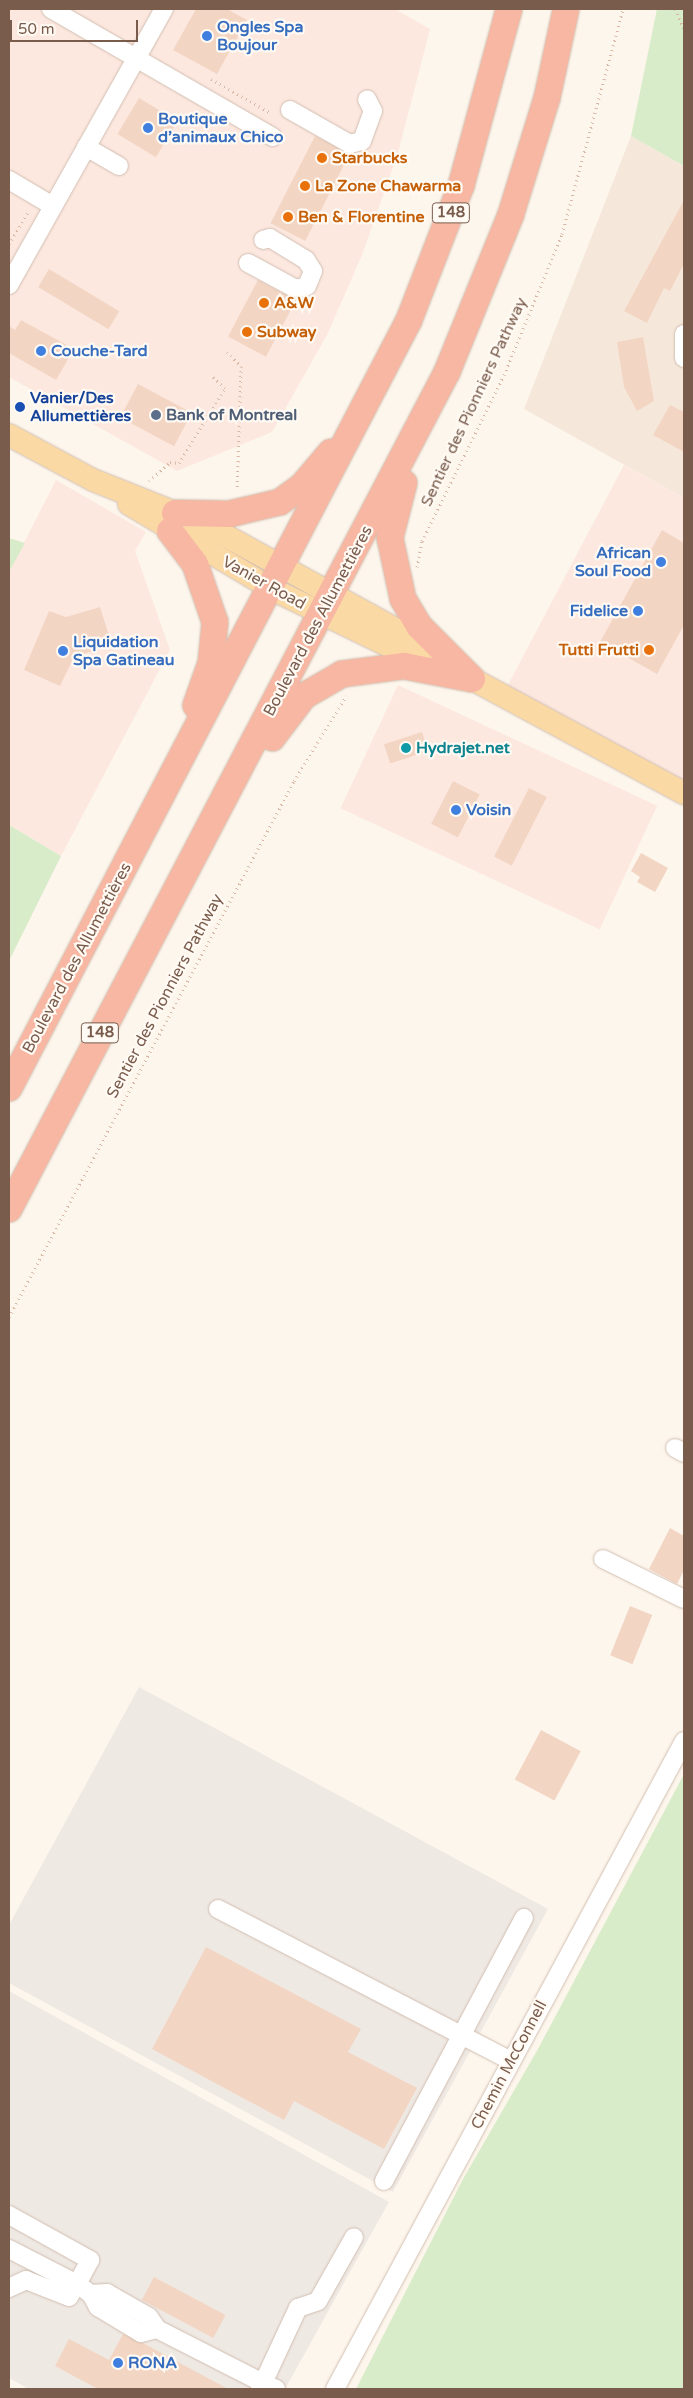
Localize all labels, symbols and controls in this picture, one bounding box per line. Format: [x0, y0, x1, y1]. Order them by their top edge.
scale bar [12, 10, 140, 42]
place label: Ongles Spa Boujour [217, 17, 303, 55]
text: 50 m [18, 20, 55, 38]
marker: Ongles Spa Boujour [201, 30, 213, 42]
place label: Boutique d’animaux Chico [158, 109, 283, 147]
marker: Boutique d’animaux Chico [142, 122, 154, 134]
place label: Starbucks [332, 148, 407, 168]
marker: Starbucks [316, 152, 328, 164]
place label: La Zone Chawarma [315, 176, 461, 196]
marker: La Zone Chawarma [299, 180, 311, 192]
road number: 148 [431, 200, 471, 226]
place label: Ben & Florentine [298, 207, 425, 227]
marker: Ben & Florentine [282, 211, 294, 223]
place label: A&W [274, 293, 314, 313]
street label: Sentier des Pionniers Pathway [417, 294, 531, 510]
marker: A&W [258, 297, 270, 309]
place label: Subway [257, 322, 316, 342]
marker: Subway [241, 326, 253, 338]
place label: Couche-Tard [51, 341, 148, 361]
marker: Couche-Tard [35, 345, 47, 357]
place label: Vanier/Des Allumettières [30, 388, 131, 426]
marker: Vanier/Des Allumettières [14, 401, 26, 413]
place label: Bank of Montreal [166, 405, 297, 425]
marker: Bank of Montreal [150, 409, 162, 421]
street label: Boulevard des Allumettières [259, 522, 377, 720]
place label: African Soul Food [575, 543, 651, 581]
street label: Vanier Road [219, 552, 309, 614]
marker: African Soul Food [655, 556, 667, 568]
place label: Fidelice [570, 601, 628, 621]
marker: Fidelice [632, 605, 644, 617]
place label: Liquidation Spa Gatineau [73, 632, 174, 670]
place label: Tutti Frutti [559, 640, 639, 660]
marker: Tutti Frutti [643, 644, 655, 656]
marker: Liquidation Spa Gatineau [57, 645, 69, 657]
place label: Hydrajet.net [416, 738, 510, 758]
marker: Hydrajet.net [400, 742, 412, 754]
place label: Voisin [466, 800, 511, 820]
marker: Voisin [450, 804, 462, 816]
street label: Boulevard des Allumettières [18, 859, 136, 1057]
street label: Sentier des Pionniers Pathway [103, 891, 227, 1101]
road number: 148 [80, 1020, 120, 1046]
street label: Chemin McConnell [467, 1997, 551, 2133]
place label: RONA [128, 2353, 177, 2373]
marker: RONA [112, 2357, 124, 2369]

